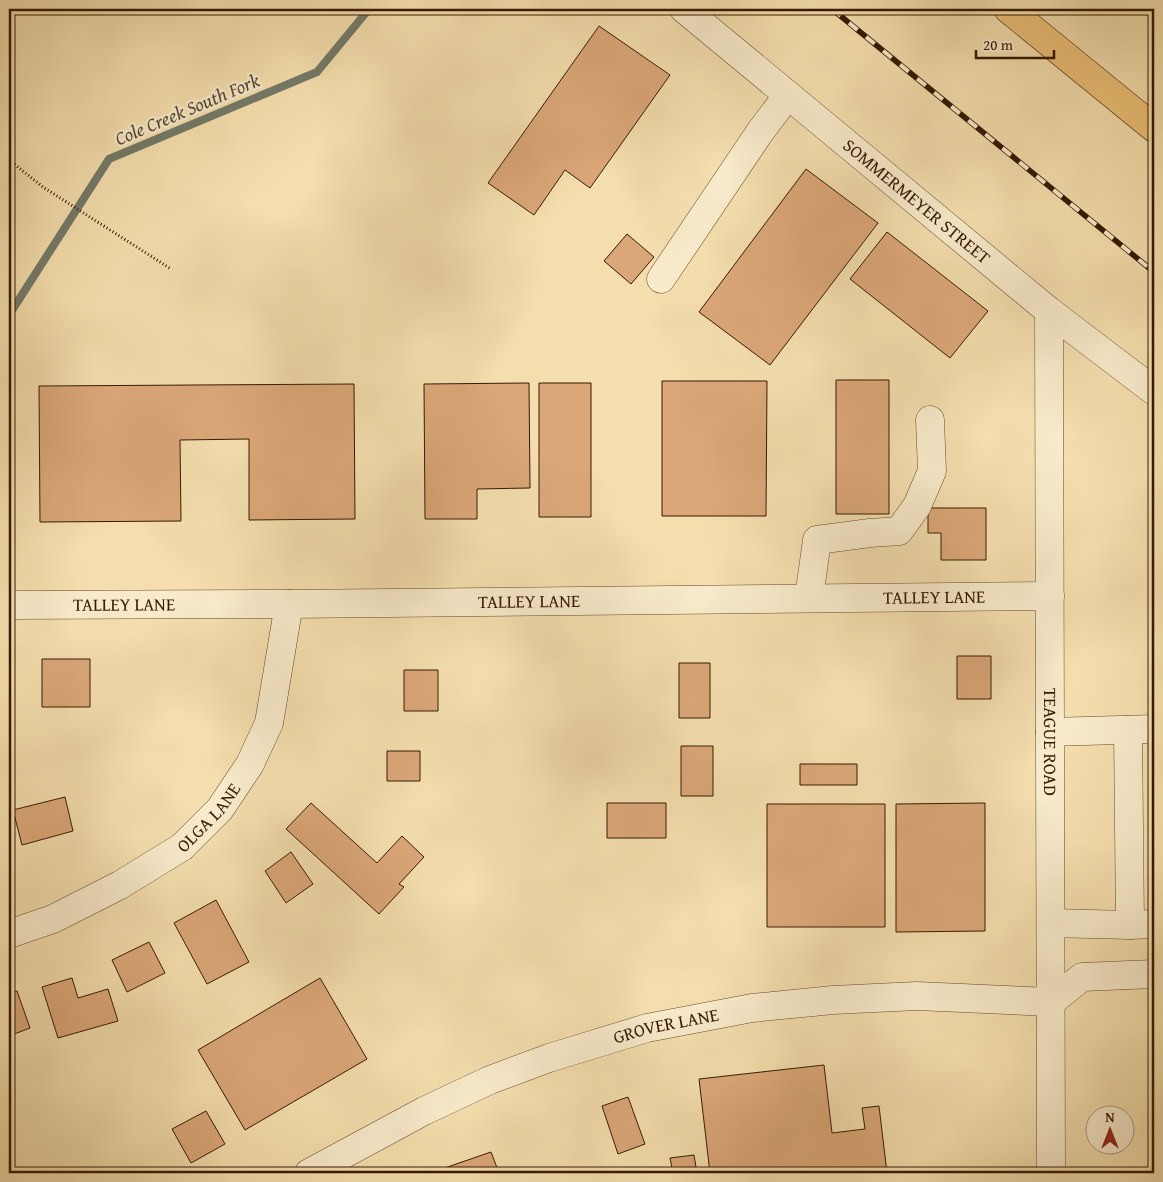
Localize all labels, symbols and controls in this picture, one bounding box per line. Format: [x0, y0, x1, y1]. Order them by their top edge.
scale bar [976, 28, 1053, 60]
text: 20 m [983, 34, 1014, 55]
water label: Cole Creek South Fork [110, 66, 264, 152]
street label: SOMMERMEYER STREET [837, 132, 997, 270]
street label: TALLEY LANE [883, 583, 985, 611]
street label: TALLEY LANE [478, 587, 580, 615]
street label: TALLEY LANE [73, 590, 175, 618]
street label: TEAGUE ROAD [1037, 688, 1064, 796]
street label: OLGA LANE [170, 777, 247, 858]
street label: GROVER LANE [610, 1001, 721, 1051]
north arrow [1086, 1104, 1136, 1154]
text: N [1105, 1107, 1115, 1127]

